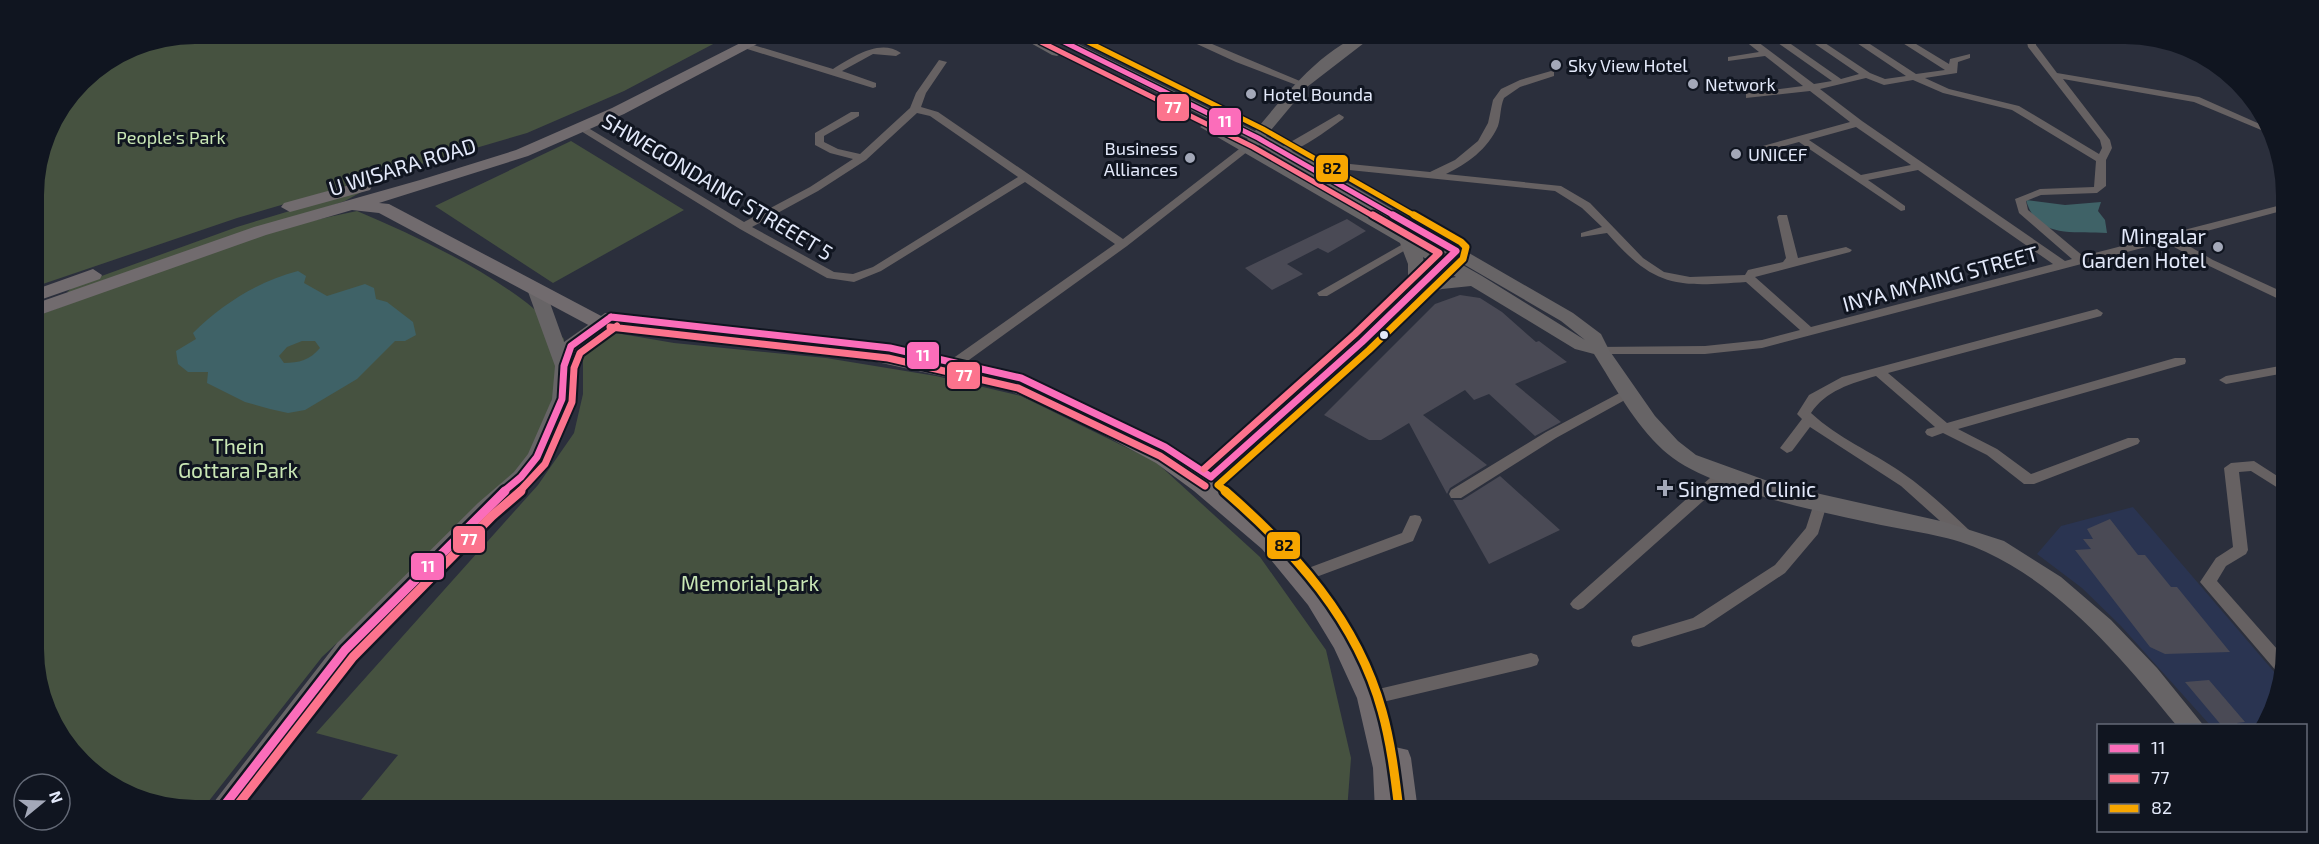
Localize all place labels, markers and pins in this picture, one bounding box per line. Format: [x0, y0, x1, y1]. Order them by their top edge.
place label: Sky View Hotel [1568, 54, 1688, 76]
marker: Sky View Hotel [1549, 58, 1563, 72]
place label: Network [1705, 73, 1776, 95]
marker: Network [1686, 77, 1700, 91]
place label: Hotel Bounda [1263, 83, 1373, 105]
marker: Hotel Bounda [1244, 87, 1258, 101]
place label: Business Alliances [1104, 137, 1178, 180]
place label: UNICEF [1748, 143, 1808, 165]
marker: UNICEF [1729, 147, 1743, 161]
marker: Business Alliances [1183, 151, 1197, 165]
place label: Mingalar Garden Hotel [2081, 223, 2207, 272]
marker: Mingalar Garden Hotel [2211, 240, 2225, 254]
unlabelled marker [1378, 329, 1390, 341]
place label: Singmed Clinic [1678, 476, 1816, 501]
marker: Singmed Clinic [1656, 479, 1674, 497]

